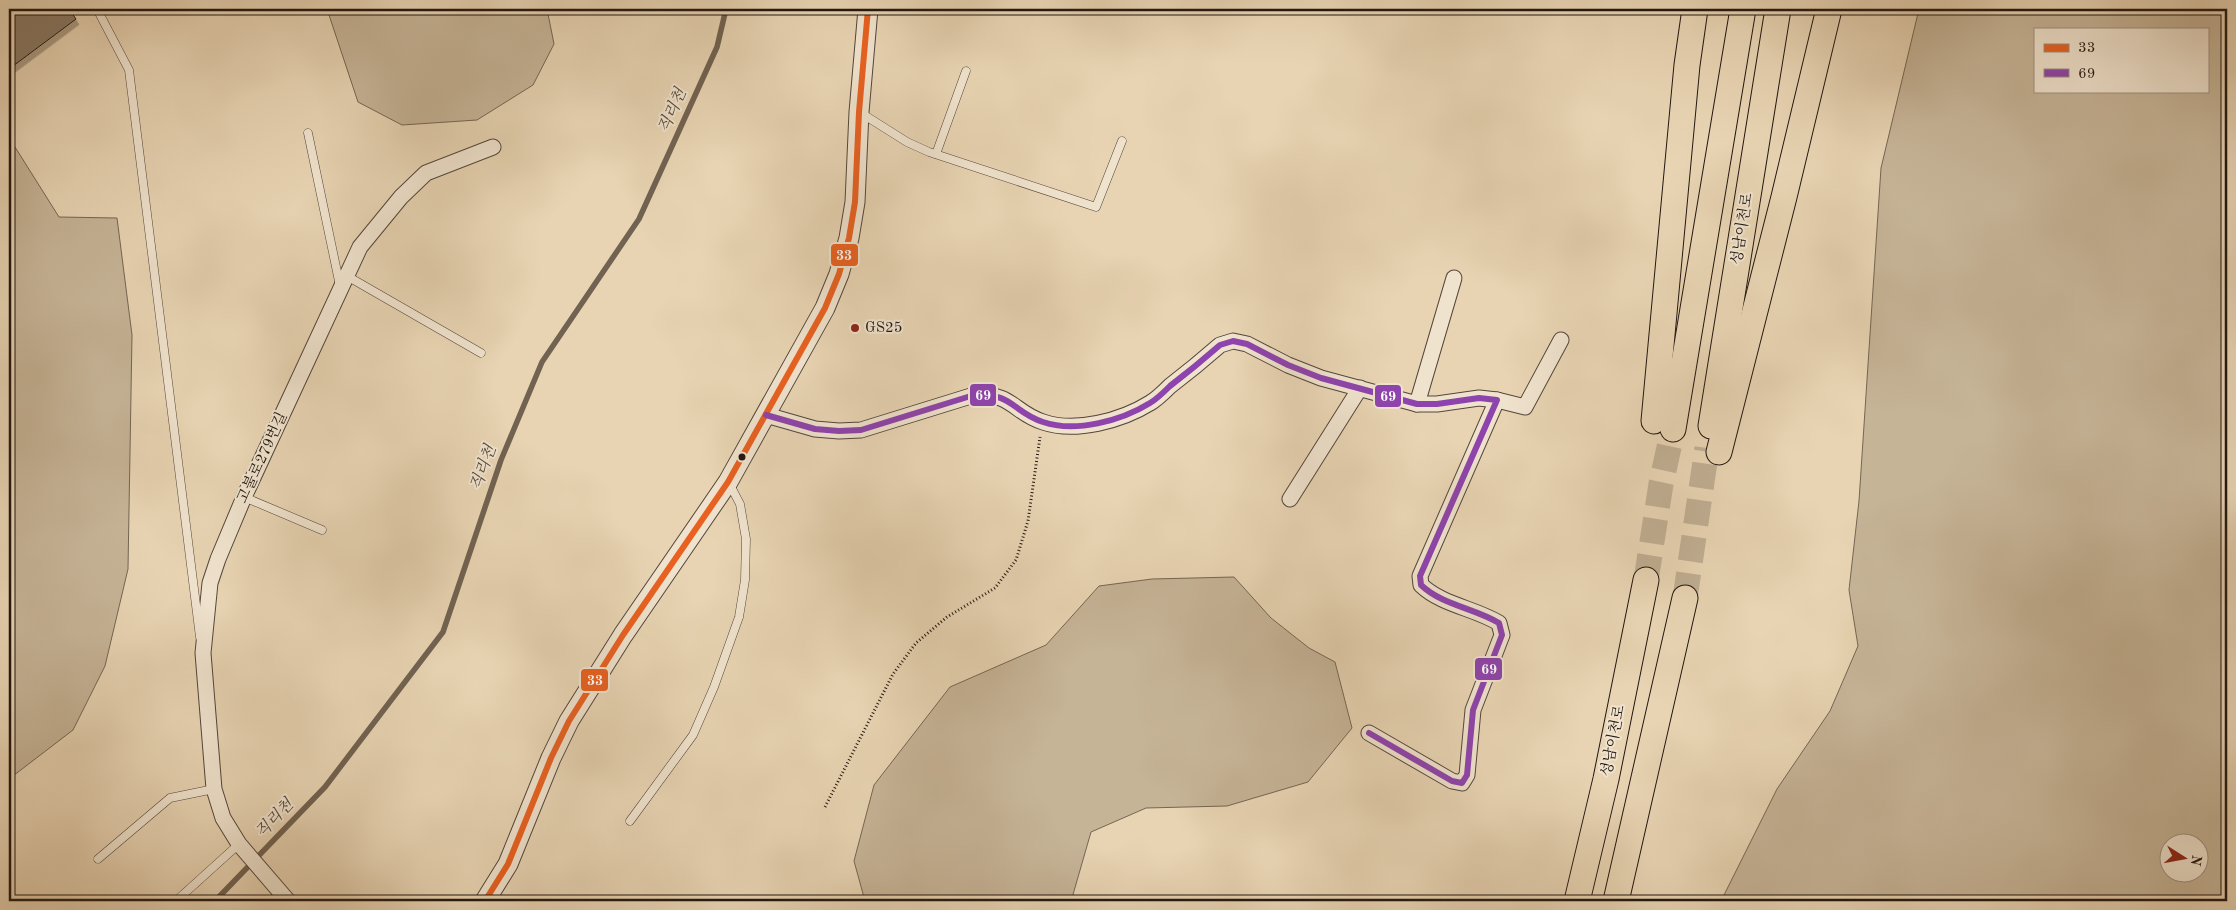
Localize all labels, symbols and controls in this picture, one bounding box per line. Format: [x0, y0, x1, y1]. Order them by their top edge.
legend [2034, 28, 2208, 92]
text: 33 [2078, 41, 2095, 56]
text: 69 [2078, 67, 2095, 82]
water label: 직리천 [654, 84, 690, 135]
street label: 성남이천로 [1728, 191, 1756, 266]
line badge: 33 [830, 243, 859, 267]
text: 33 [836, 249, 852, 263]
place label: GS25 [865, 321, 903, 336]
marker: GS25 [849, 322, 861, 334]
line badge: 69 [969, 383, 997, 407]
line badge: 69 [1374, 384, 1402, 408]
text: 69 [975, 389, 991, 403]
text: 69 [1380, 390, 1396, 404]
street label: 고불로279번길 [233, 409, 291, 506]
water label: 직리천 [467, 441, 500, 493]
unlabelled marker [737, 452, 747, 462]
line badge: 69 [1474, 657, 1503, 681]
text: 69 [1481, 663, 1497, 677]
line badge: 33 [580, 668, 609, 692]
text: 33 [587, 674, 603, 688]
street label: 성남이천로 [1598, 703, 1628, 778]
water label: 직리천 [252, 794, 298, 841]
north arrow [2158, 832, 2208, 882]
text: N [2188, 854, 2204, 867]

